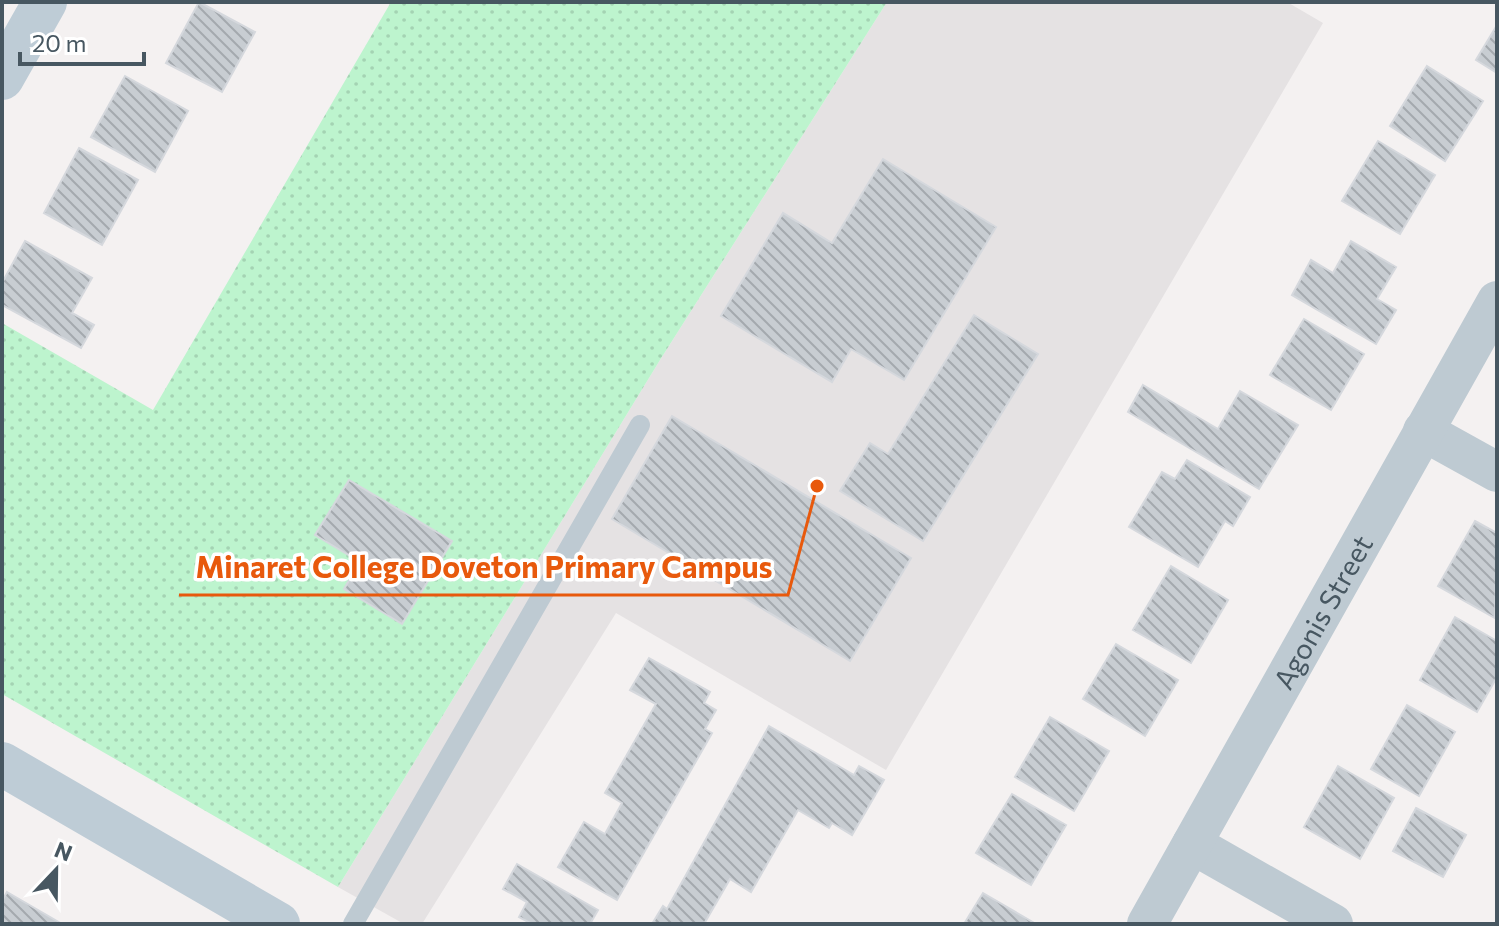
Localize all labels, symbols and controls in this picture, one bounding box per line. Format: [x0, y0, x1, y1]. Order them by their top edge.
scale bar [20, 16, 144, 66]
text: 20 m [32, 28, 86, 57]
street label: Agonis Street [1266, 529, 1379, 695]
callout: Minaret College Doveton Primary Campus [179, 541, 788, 595]
text: Minaret College Doveton Primary Campus [195, 547, 773, 584]
north arrow [16, 830, 96, 910]
text: N [51, 835, 76, 867]

